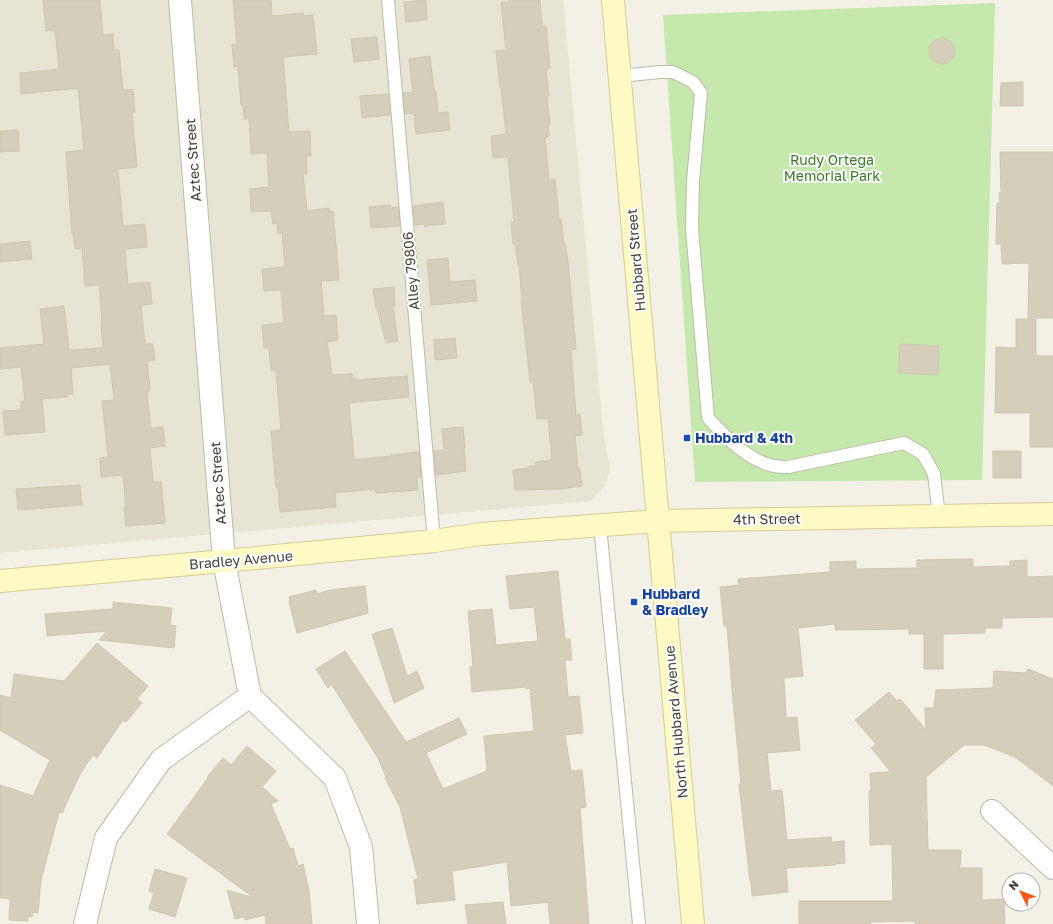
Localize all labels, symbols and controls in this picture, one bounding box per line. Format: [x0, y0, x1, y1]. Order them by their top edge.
street label: Aztec Street [181, 118, 204, 202]
park label: Rudy Ortega Memorial Park [784, 151, 880, 184]
street label: Hubbard Street [623, 208, 648, 312]
street label: Alley 79806 [399, 231, 422, 311]
place label: Hubbard & 4th [695, 429, 793, 446]
marker: Hubbard & 4th [682, 433, 692, 443]
street label: Aztec Street [206, 441, 229, 525]
street label: 4th Street [733, 509, 801, 528]
street label: Bradley Avenue [188, 546, 294, 573]
place label: Hubbard & Bradley [642, 585, 709, 618]
marker: Hubbard & Bradley [629, 597, 639, 607]
street label: North Hubbard Avenue [660, 645, 691, 799]
north arrow [1001, 872, 1041, 912]
text: N [1006, 878, 1021, 892]

